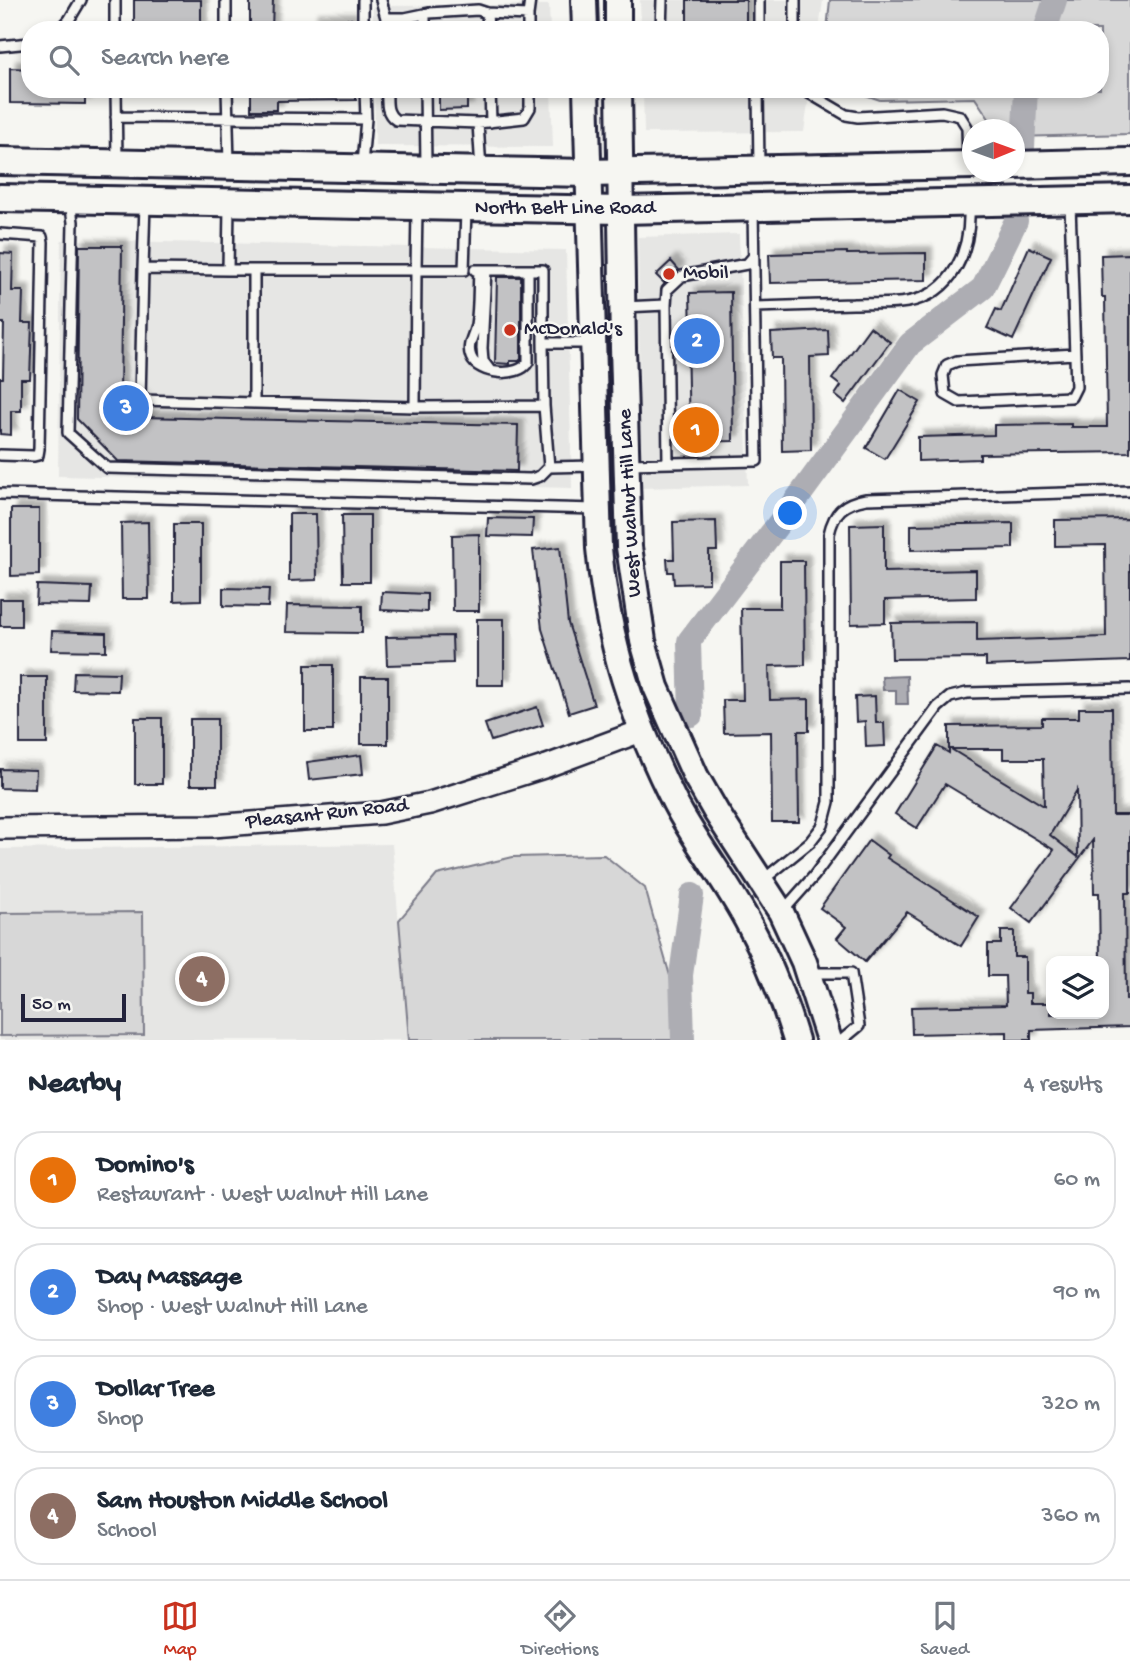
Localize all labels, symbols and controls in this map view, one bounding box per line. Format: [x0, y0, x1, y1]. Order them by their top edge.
search box [21, 21, 1109, 98]
icon: search [45, 41, 83, 79]
text: Search here [101, 44, 229, 75]
north arrow [962, 119, 1025, 182]
street label: North Belt Line Road [475, 197, 657, 222]
place label: Mobil [683, 262, 729, 287]
marker: Mobil [661, 266, 677, 282]
pin: 2 [674, 315, 720, 367]
place label: McDonald's [524, 318, 623, 343]
marker: McDonald's [502, 322, 518, 338]
pin: 3 [103, 382, 149, 434]
pin: 1 [673, 404, 719, 456]
street label: West Walnut Hill Lane [614, 407, 648, 598]
your location [773, 496, 807, 530]
street label: Pleasant Run Road [243, 794, 411, 836]
pin: 4 [179, 953, 225, 1005]
map controls [1046, 956, 1109, 1019]
button: layers [1046, 956, 1109, 1019]
scale bar [21, 991, 126, 1023]
text: 50 m [32, 994, 71, 1017]
text: Nearby [28, 1068, 121, 1103]
text: 4 results [1023, 1072, 1102, 1099]
text: Domino's [97, 1151, 194, 1182]
text: 1 [48, 1167, 58, 1194]
text: 60 m [1054, 1167, 1100, 1194]
text: Restaurant · West Walnut Hill Lane [97, 1182, 428, 1209]
text: Day Massage [97, 1263, 242, 1294]
text: 2 [47, 1279, 59, 1306]
text: 90 m [1054, 1279, 1100, 1306]
text: Shop · West Walnut Hill Lane [97, 1294, 368, 1321]
text: Dollar Tree [97, 1375, 215, 1406]
text: 3 [47, 1391, 59, 1418]
text: 320 m [1042, 1391, 1100, 1418]
text: Shop [97, 1406, 143, 1433]
text: Sam Houston Middle School [97, 1487, 388, 1518]
text: 4 [48, 1503, 58, 1530]
text: 360 m [1042, 1503, 1100, 1530]
text: School [97, 1518, 157, 1545]
tab: Map [161, 1597, 199, 1662]
tab: Directions [521, 1597, 598, 1662]
tab: Saved [920, 1597, 969, 1662]

